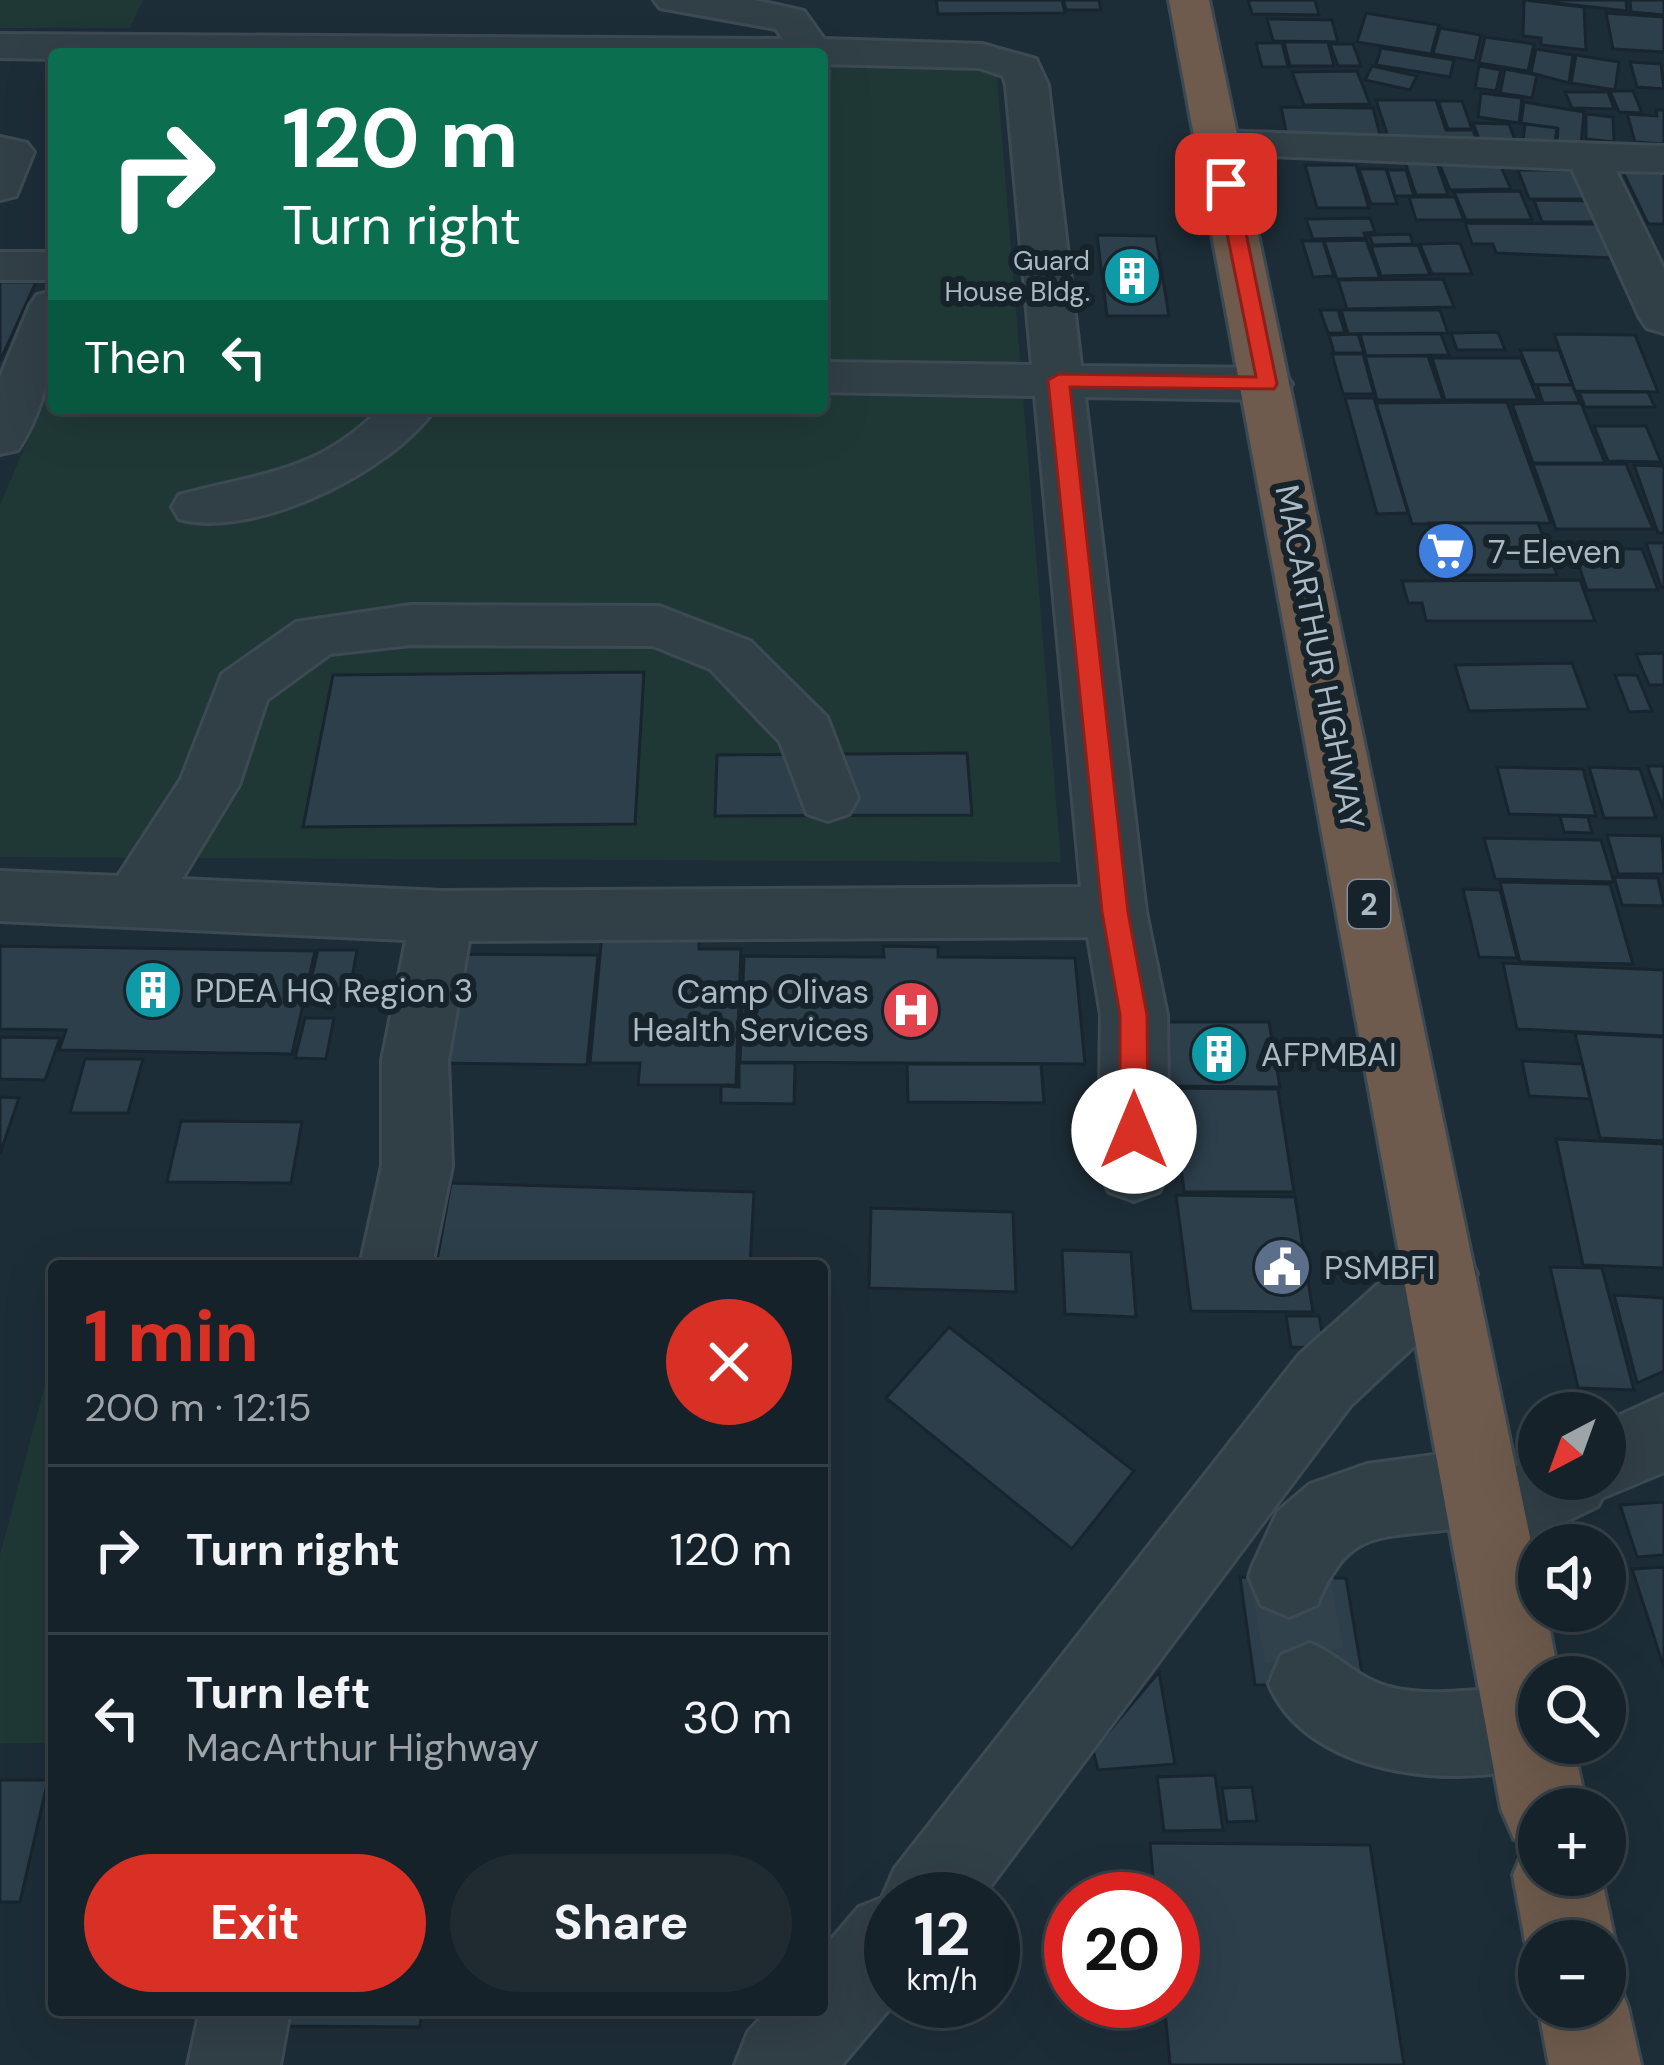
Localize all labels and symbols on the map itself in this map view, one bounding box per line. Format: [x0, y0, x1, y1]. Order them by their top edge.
pin [1175, 133, 1277, 235]
place label: Guard House Bldg. [944, 243, 1090, 309]
building icon: Guard House Bldg. [1101, 245, 1163, 307]
street label: MACARTHUR HIGHWAY [1266, 481, 1374, 833]
supermarket icon: 7-Eleven [1415, 520, 1477, 582]
place label: 7-Eleven [1488, 530, 1621, 573]
road number: 2 [1348, 880, 1390, 928]
building icon: PDEA HQ Region 3 [122, 959, 184, 1021]
place label: PDEA HQ Region 3 [195, 969, 473, 1012]
place label: Camp Olivas Health Services [632, 970, 869, 1051]
hospital icon: Camp Olivas Health Services [880, 979, 942, 1041]
building icon: AFPMBAI [1188, 1023, 1250, 1085]
place label: AFPMBAI [1261, 1033, 1397, 1076]
position arrow [1071, 1068, 1197, 1194]
public building icon: PSMBFI [1251, 1236, 1313, 1298]
place label: PSMBFI [1324, 1246, 1435, 1289]
north arrow [1518, 1392, 1626, 1500]
speed limit sign: 20 [1044, 1872, 1200, 2028]

